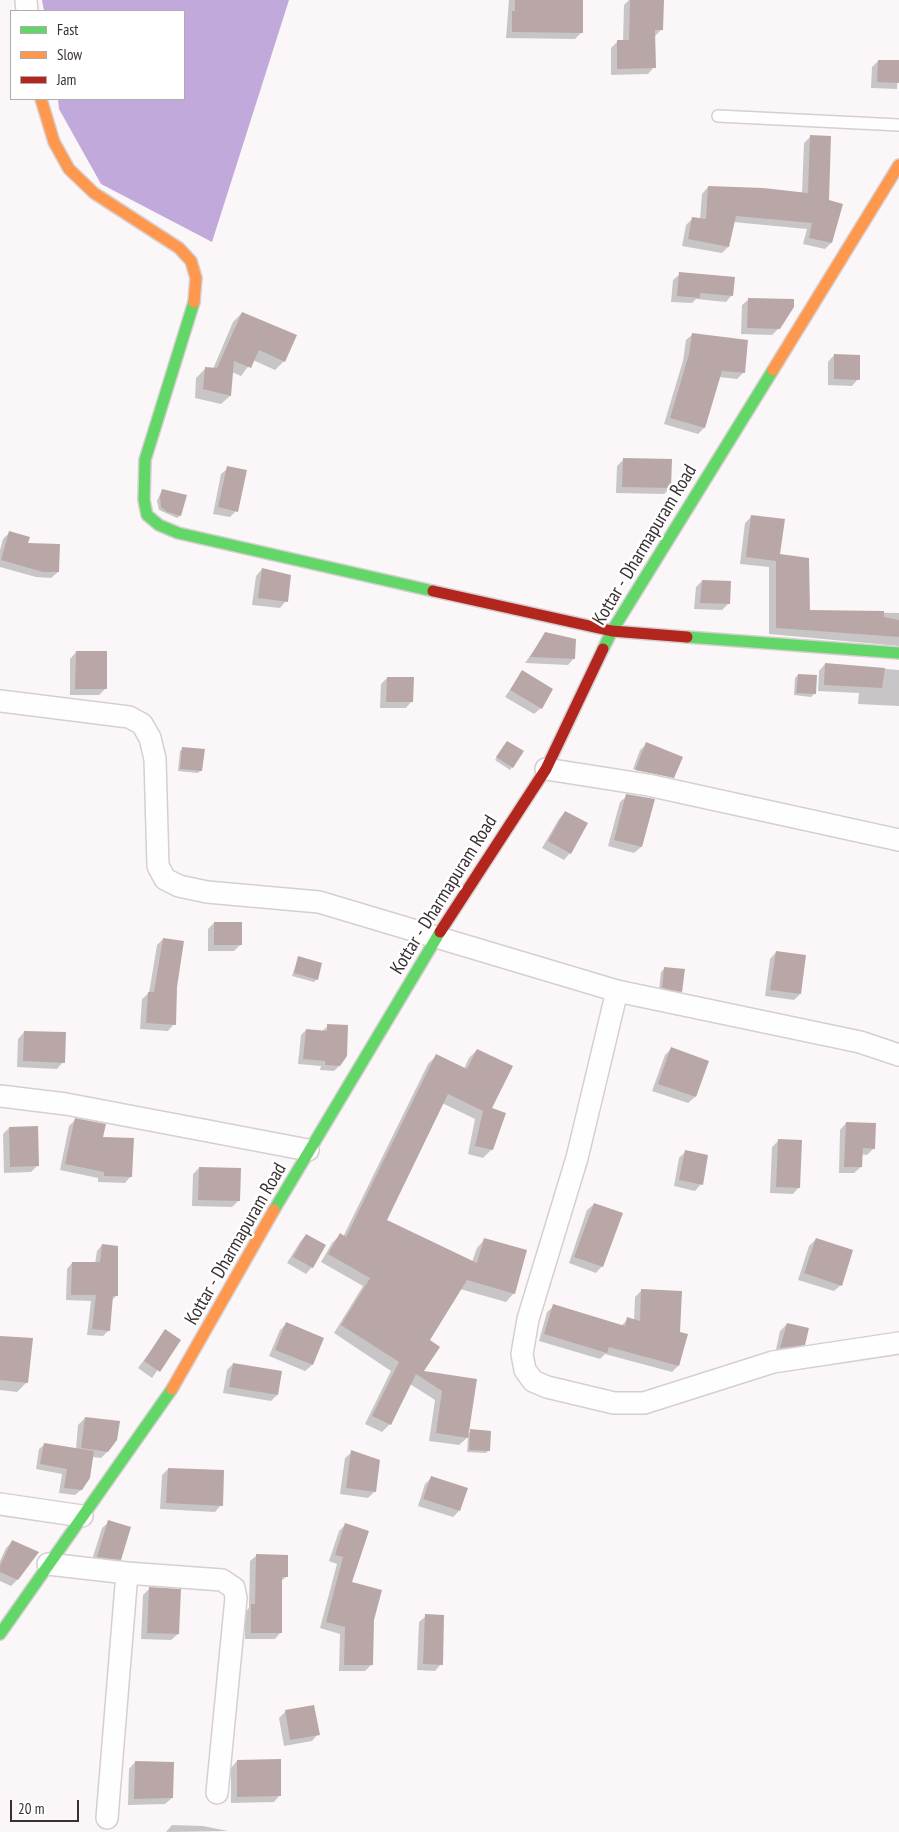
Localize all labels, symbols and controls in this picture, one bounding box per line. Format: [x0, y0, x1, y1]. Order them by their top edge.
legend [10, 10, 185, 100]
text: Fast [57, 20, 78, 39]
text: Slow [57, 45, 82, 64]
text: Jam [57, 70, 76, 89]
street label: Kottar - Dharmapuram Road [588, 461, 702, 629]
street label: Kottar - Dharmapuram Road [386, 811, 502, 979]
street label: Kottar - Dharmapuram Road [180, 1159, 292, 1329]
scale bar [12, 1790, 81, 1822]
text: 20 m [18, 1799, 44, 1818]

